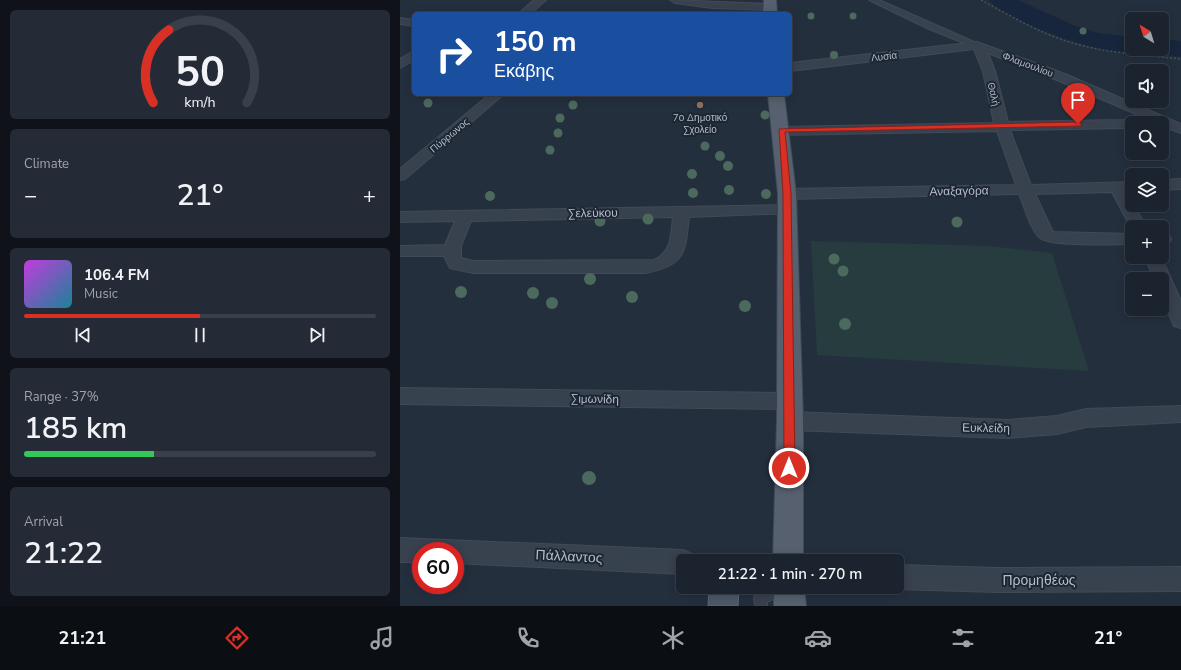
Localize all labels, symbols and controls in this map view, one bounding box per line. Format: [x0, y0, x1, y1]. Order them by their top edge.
north arrow [1125, 12, 1169, 56]
map controls [1125, 12, 1169, 316]
text: 150 m [494, 23, 577, 61]
icon: right [428, 28, 480, 80]
text: 50 [175, 43, 225, 100]
street label: Λυσία [870, 48, 898, 66]
street label: Φλαμουλίου [1000, 49, 1055, 81]
text: Εκάβης [494, 59, 554, 83]
button: sound [1125, 64, 1169, 108]
street label: Θαλή [983, 81, 1003, 108]
pin [1061, 83, 1095, 124]
icon: arrive [1067, 89, 1089, 111]
text: km/h [184, 92, 216, 111]
marker: 7ο Δημοτικό Σχολείο [695, 100, 705, 110]
place label: 7ο Δημοτικό Σχολείο [673, 111, 728, 137]
street label: Πύρρωνος [427, 115, 472, 156]
button: search [1125, 116, 1169, 160]
text: Climate [24, 155, 69, 173]
button: layers [1125, 168, 1169, 212]
text: 21° [176, 175, 224, 216]
text: − [24, 181, 37, 211]
text: + [363, 181, 376, 211]
street label: Αναξαγόρα [929, 182, 989, 200]
street label: Σελεύκου [568, 205, 618, 221]
button: + [1125, 220, 1169, 264]
text: 106.4 FM [84, 265, 149, 285]
button: − [1125, 272, 1169, 316]
text: Music [84, 285, 118, 303]
icon: previous [72, 324, 94, 346]
icon: pause [189, 324, 211, 346]
icon: next [306, 324, 328, 346]
text: Range · 37% [24, 388, 99, 406]
street label: Σιμωνίδη [571, 391, 619, 407]
text: 185 km [24, 408, 127, 449]
street label: Ευκλείδη [962, 420, 1010, 436]
position arrow [768, 447, 810, 489]
text: Arrival [24, 513, 63, 531]
text: 21:22 [24, 533, 103, 574]
speed limit sign: 60 [412, 542, 464, 594]
street label: Πάλλαντος [535, 545, 603, 568]
text: 21:22 · 1 min · 270 m [718, 564, 862, 584]
street label: Προμηθέως [1002, 571, 1076, 590]
icon: directions [223, 624, 251, 652]
icon: music [368, 624, 396, 652]
icon: phone [514, 624, 542, 652]
icon: climate [659, 624, 687, 652]
icon: car [804, 624, 832, 652]
icon: filters [949, 624, 977, 652]
text: 21:21 [59, 626, 106, 650]
text: 21° [1094, 626, 1122, 650]

